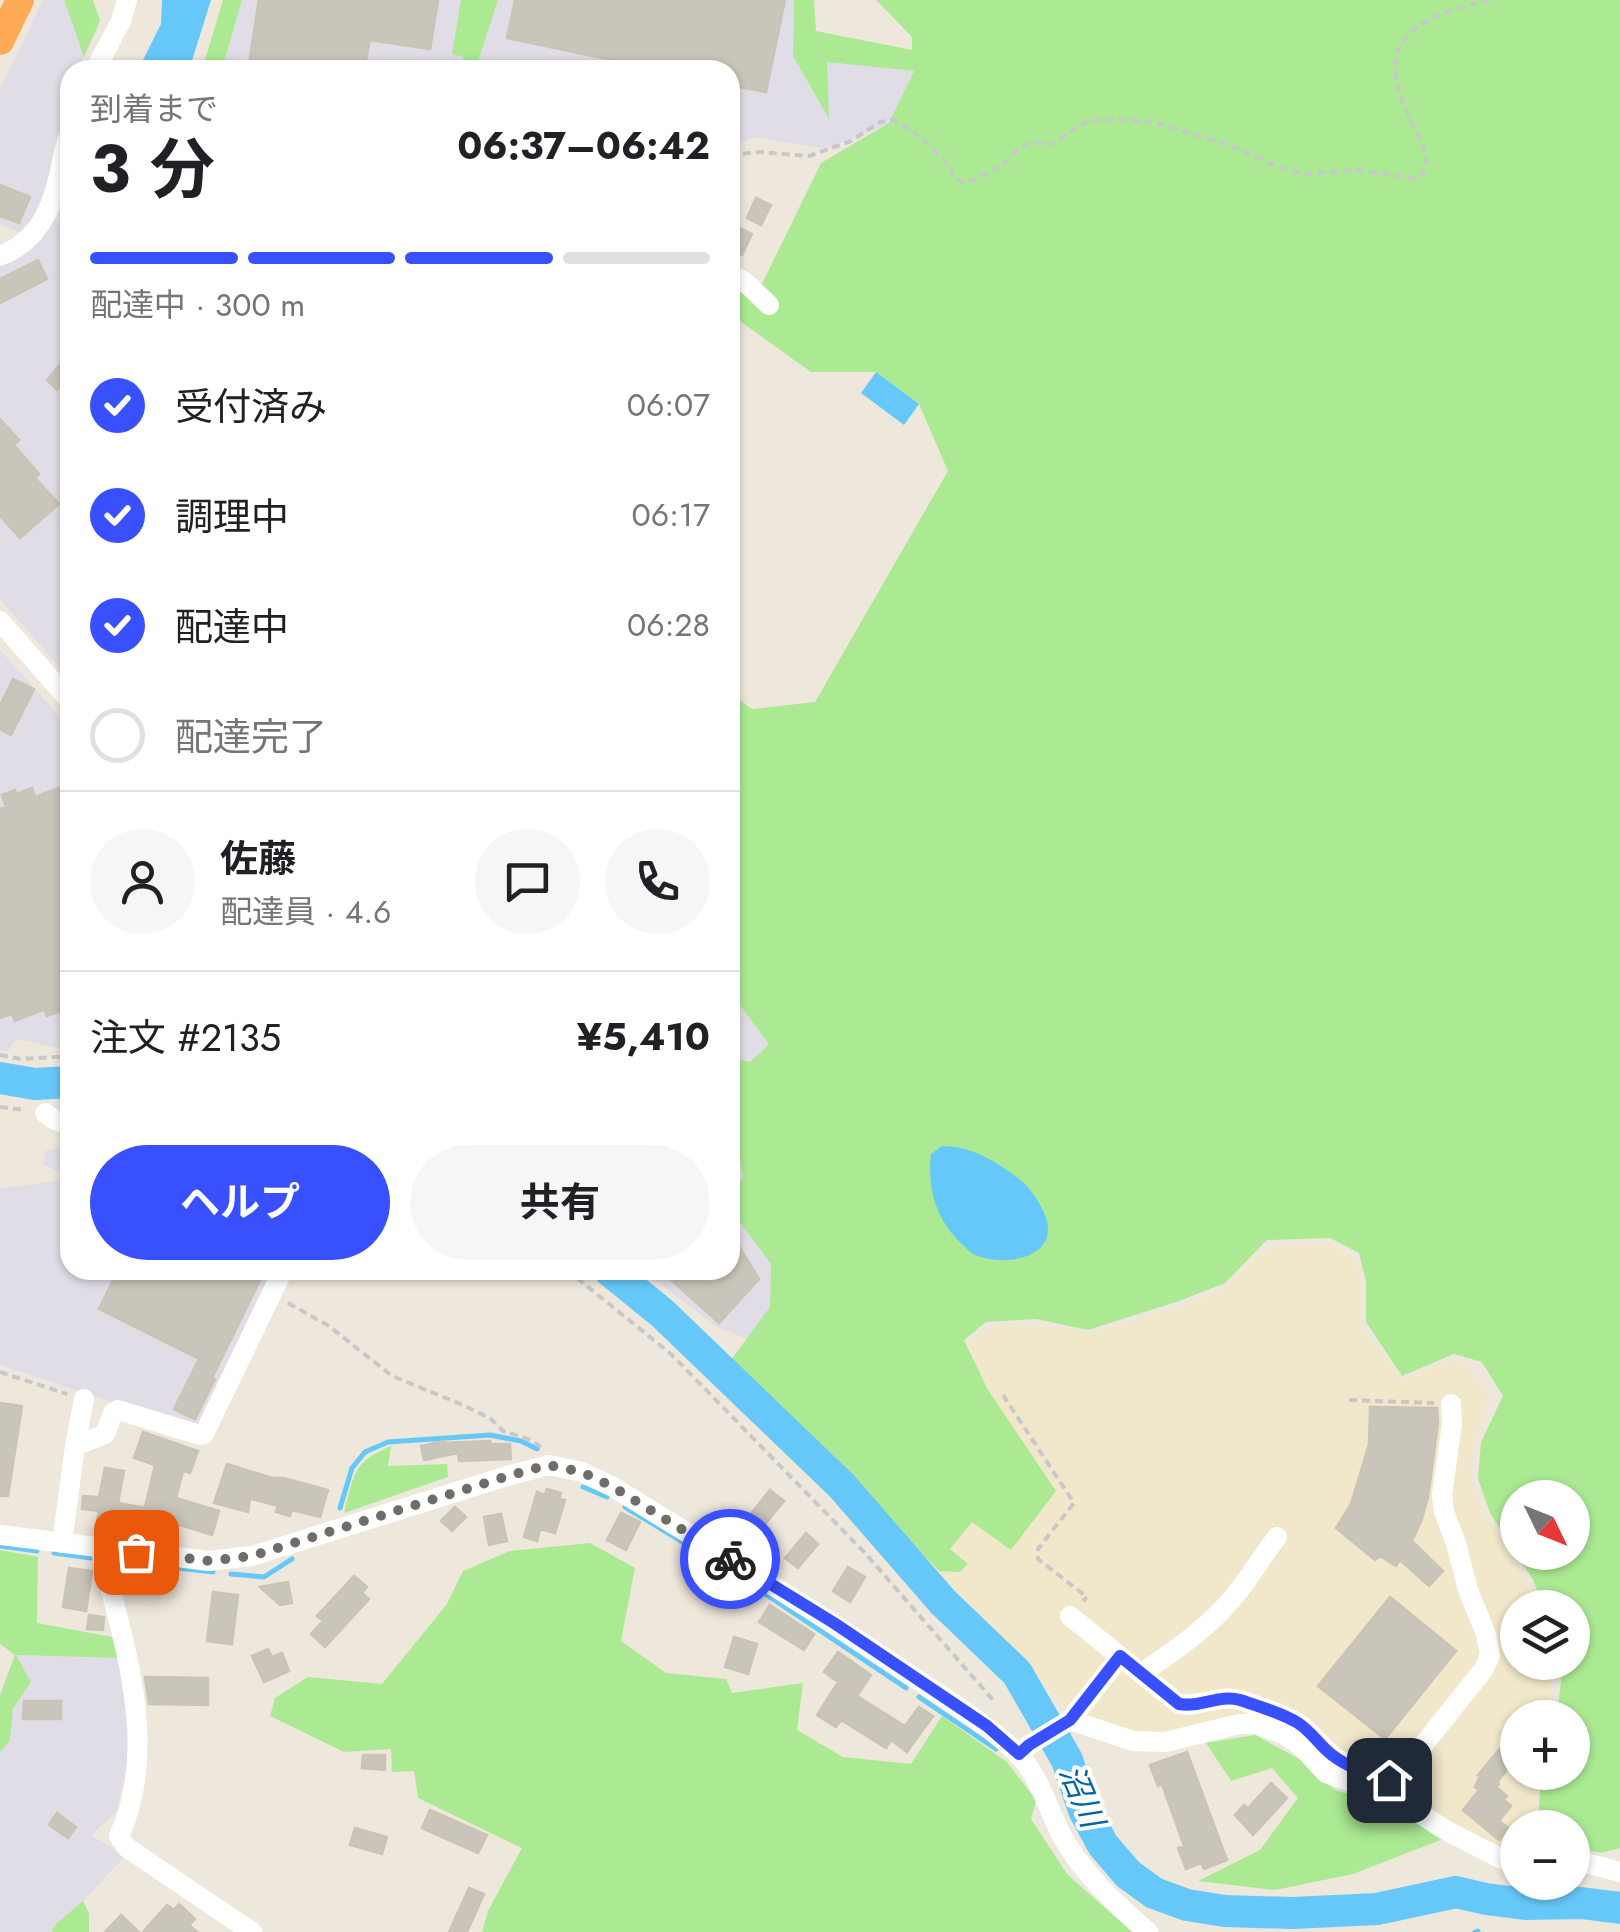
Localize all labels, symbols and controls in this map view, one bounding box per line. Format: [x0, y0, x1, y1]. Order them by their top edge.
text: 到着まで [90, 86, 218, 132]
text: 06:37–06:42 [457, 118, 710, 173]
text: 3 分 [90, 122, 215, 216]
text: 配達中 · 300 m [90, 282, 305, 328]
icon: check [90, 378, 145, 433]
text: 受付済み [175, 379, 327, 434]
text: 06:07 [627, 382, 710, 428]
icon: check [90, 488, 145, 543]
text: 調理中 [175, 489, 289, 544]
text: 06:17 [632, 492, 710, 538]
icon: check [90, 598, 145, 653]
text: 配達中 [175, 599, 289, 654]
text: 06:28 [627, 602, 710, 648]
text: 配達完了 [175, 709, 327, 764]
button: person [90, 829, 195, 934]
button: chat [475, 829, 580, 934]
button: phone [605, 829, 710, 934]
text: 佐藤 [220, 831, 296, 886]
text: 配達員 · 4.6 [220, 889, 392, 935]
text: ¥5,410 [577, 1009, 710, 1064]
text: 注文 #2135 [90, 1010, 281, 1065]
button: ヘルプ [90, 1145, 390, 1260]
button: 共有 [410, 1145, 710, 1260]
north arrow [1500, 1480, 1590, 1570]
map controls [1500, 1480, 1590, 1900]
courier [680, 1509, 780, 1609]
pin [94, 1510, 179, 1595]
icon: bag [109, 1525, 164, 1580]
icon: bike [703, 1532, 758, 1587]
button: layers [1500, 1590, 1590, 1680]
button: + [1500, 1700, 1590, 1790]
pin [1347, 1738, 1432, 1823]
icon: home [1362, 1753, 1417, 1808]
water label: 沼川 [1048, 1758, 1117, 1837]
button: − [1500, 1810, 1590, 1900]

